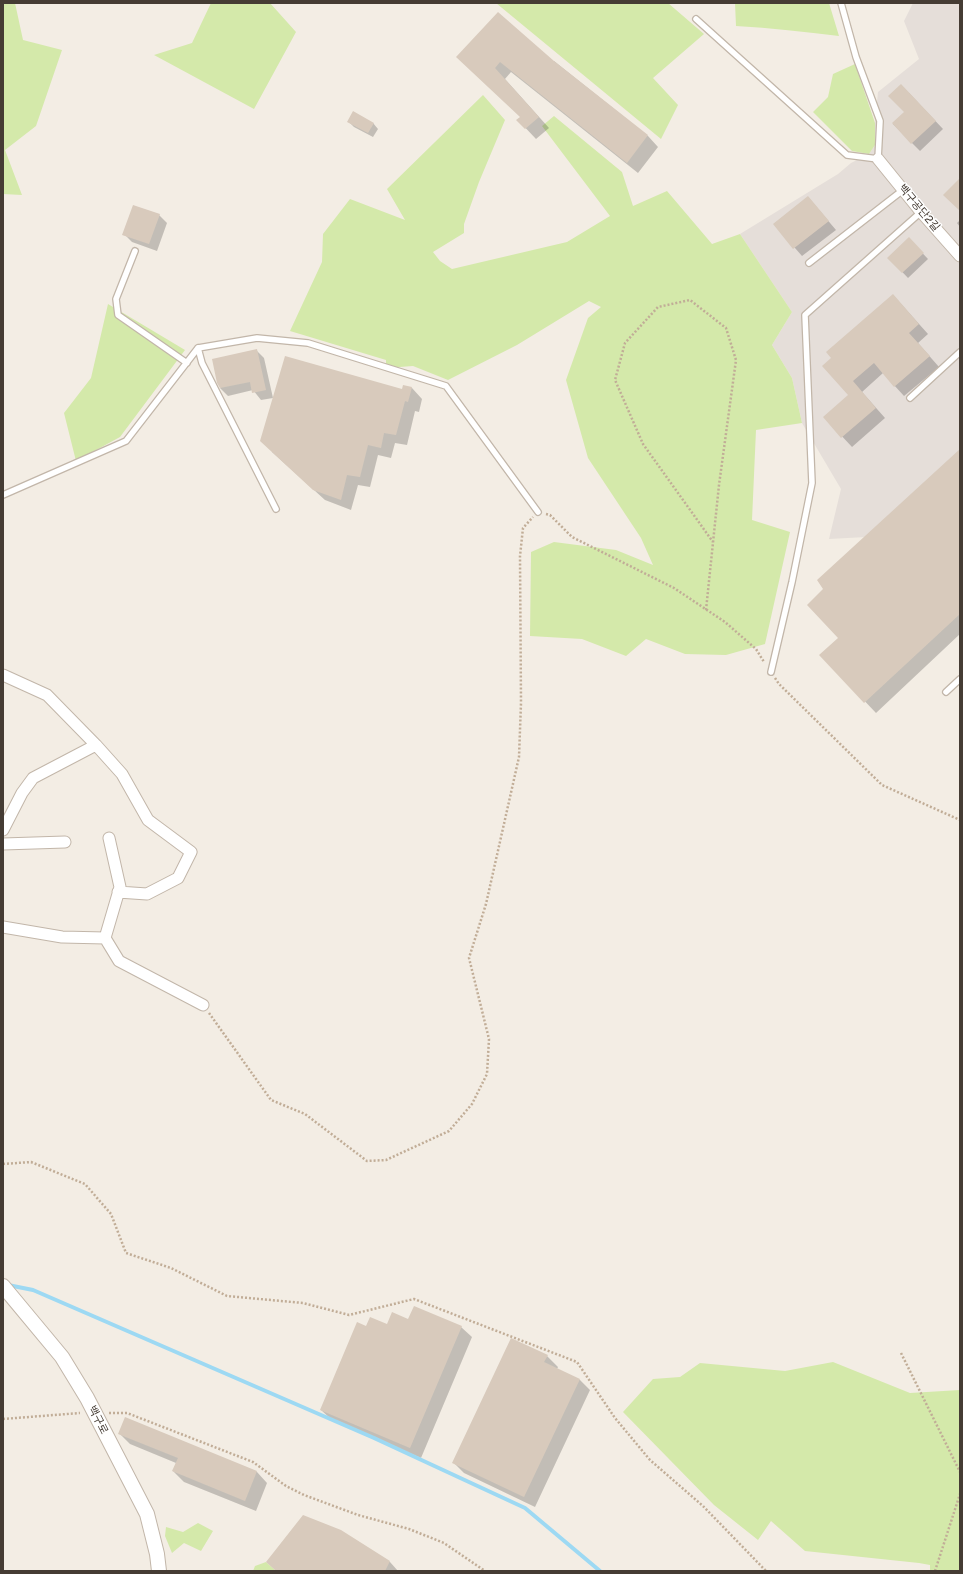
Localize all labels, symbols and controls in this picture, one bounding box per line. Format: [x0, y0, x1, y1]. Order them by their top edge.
street label: 백구공단2길 [896, 182, 942, 234]
street label: 백구로 [85, 1403, 111, 1437]

